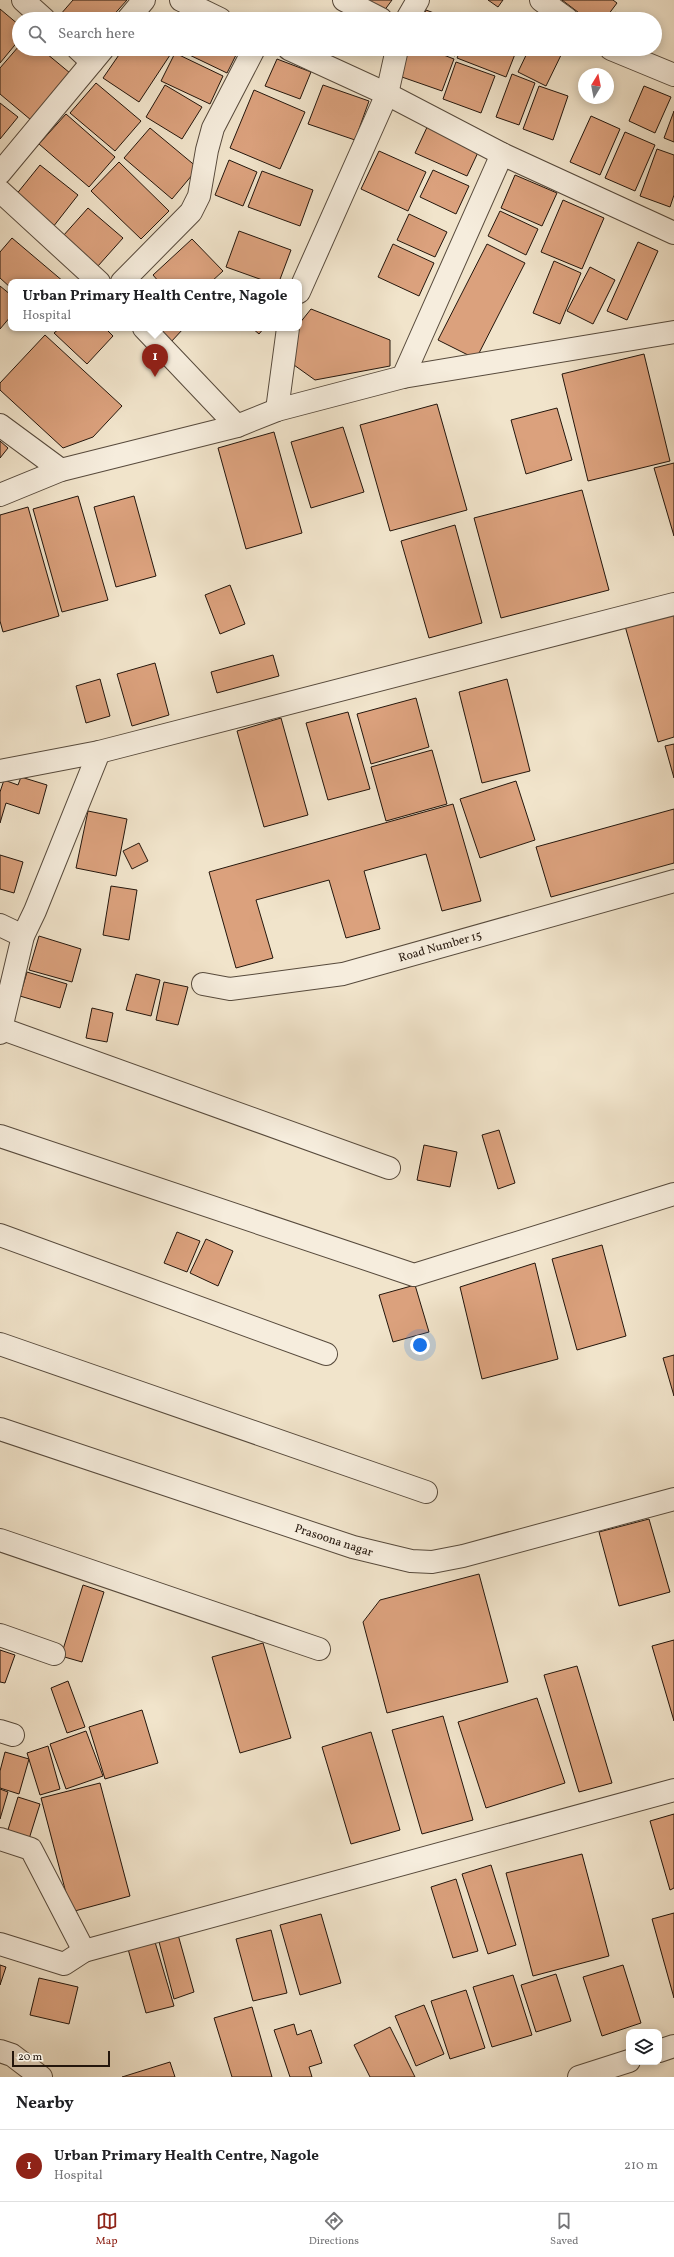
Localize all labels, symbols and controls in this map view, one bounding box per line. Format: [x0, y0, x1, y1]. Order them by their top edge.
search box [12, 12, 662, 56]
icon: search [26, 23, 48, 45]
text: Search here [58, 24, 135, 45]
north arrow [578, 68, 614, 104]
popup [8, 279, 302, 331]
text: Urban Primary Health Centre, Nagole [22, 286, 288, 307]
text: Hospital [22, 307, 71, 325]
pin: 1 [142, 344, 168, 377]
street label: Road Number 15 [397, 927, 484, 966]
your location [410, 1335, 430, 1355]
street label: Prasoona nagar [292, 1521, 375, 1561]
map controls [626, 2029, 662, 2065]
button: layers [626, 2029, 662, 2065]
scale bar [12, 2049, 110, 2068]
text: 20 m [18, 2050, 42, 2065]
text: Nearby [16, 2092, 74, 2115]
text: Urban Primary Health Centre, Nagole [54, 2146, 319, 2167]
text: 1 [26, 2157, 32, 2175]
text: 210 m [624, 2157, 658, 2175]
text: Hospital [54, 2167, 103, 2185]
tab: Map [96, 2210, 118, 2249]
tab: Directions [309, 2210, 359, 2249]
tab: Saved [550, 2210, 578, 2249]

